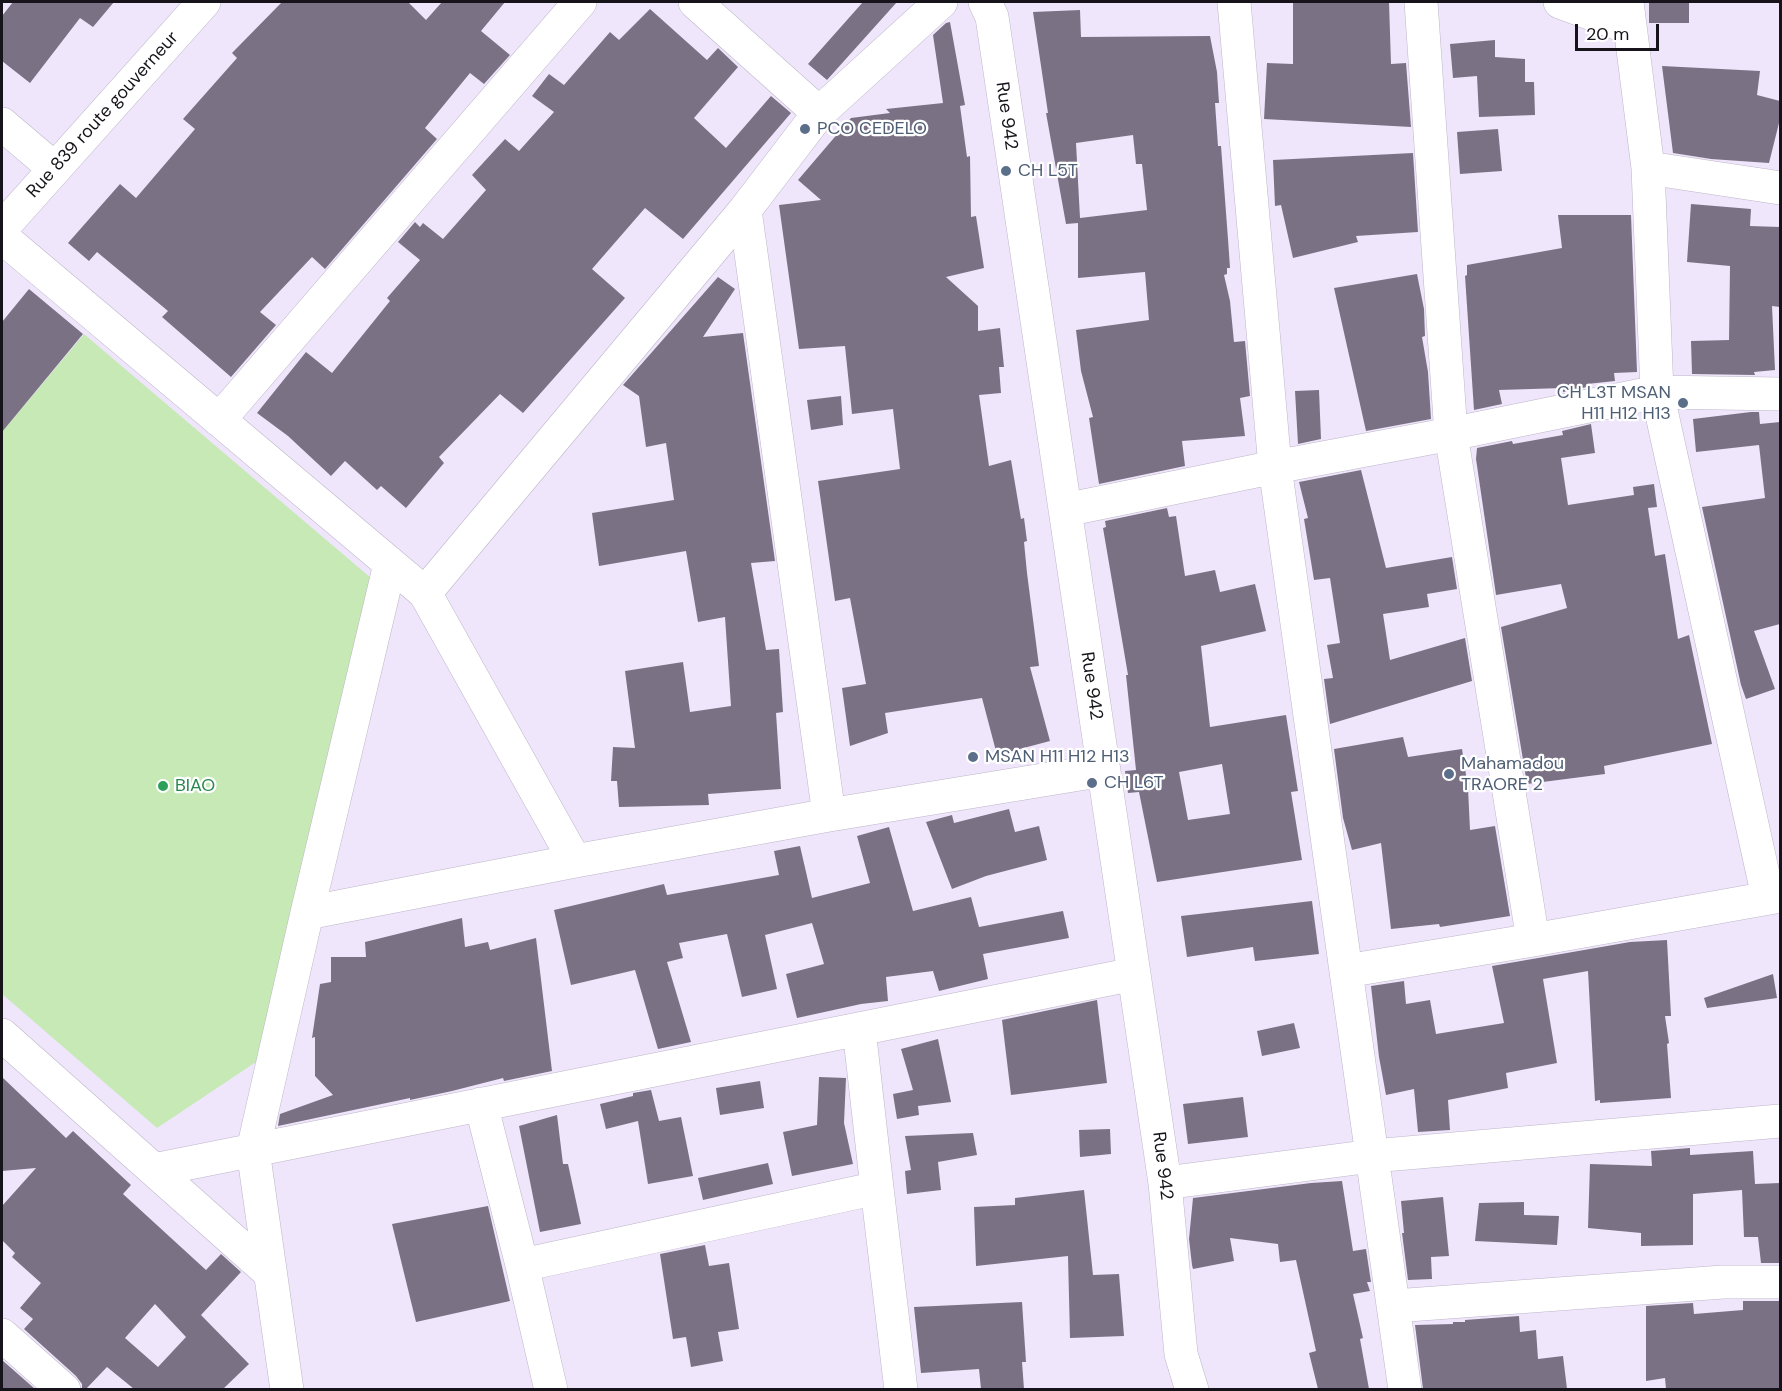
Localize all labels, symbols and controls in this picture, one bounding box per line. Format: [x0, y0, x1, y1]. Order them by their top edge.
scale bar [1578, 12, 1662, 50]
text: 20 m [1586, 22, 1629, 46]
street label: Rue 839 route gouverneur [23, 27, 183, 203]
street label: Rue 942 [991, 81, 1021, 151]
place label: PCO CEDELO [817, 118, 927, 140]
marker: PCO CEDELO [798, 122, 812, 136]
place label: CH L5T [1018, 160, 1078, 182]
marker: CH L5T [999, 164, 1013, 178]
place label: CH L3T MSAN H11 H12 H13 [1557, 382, 1671, 424]
marker: CH L3T MSAN H11 H12 H13 [1676, 396, 1690, 410]
street label: Rue 942 [1076, 651, 1106, 721]
place label: MSAN H11 H12 H13 [985, 746, 1130, 768]
marker: MSAN H11 H12 H13 [966, 750, 980, 764]
place label: Mahamadou TRAORE 2 [1461, 753, 1564, 795]
marker: Mahamadou TRAORE 2 [1442, 767, 1456, 781]
place label: CH L6T [1104, 772, 1164, 794]
place label: BIAO [175, 775, 215, 797]
marker: CH L6T [1085, 776, 1099, 790]
marker: BIAO [156, 779, 170, 793]
street label: Rue 942 [1147, 1131, 1177, 1201]

